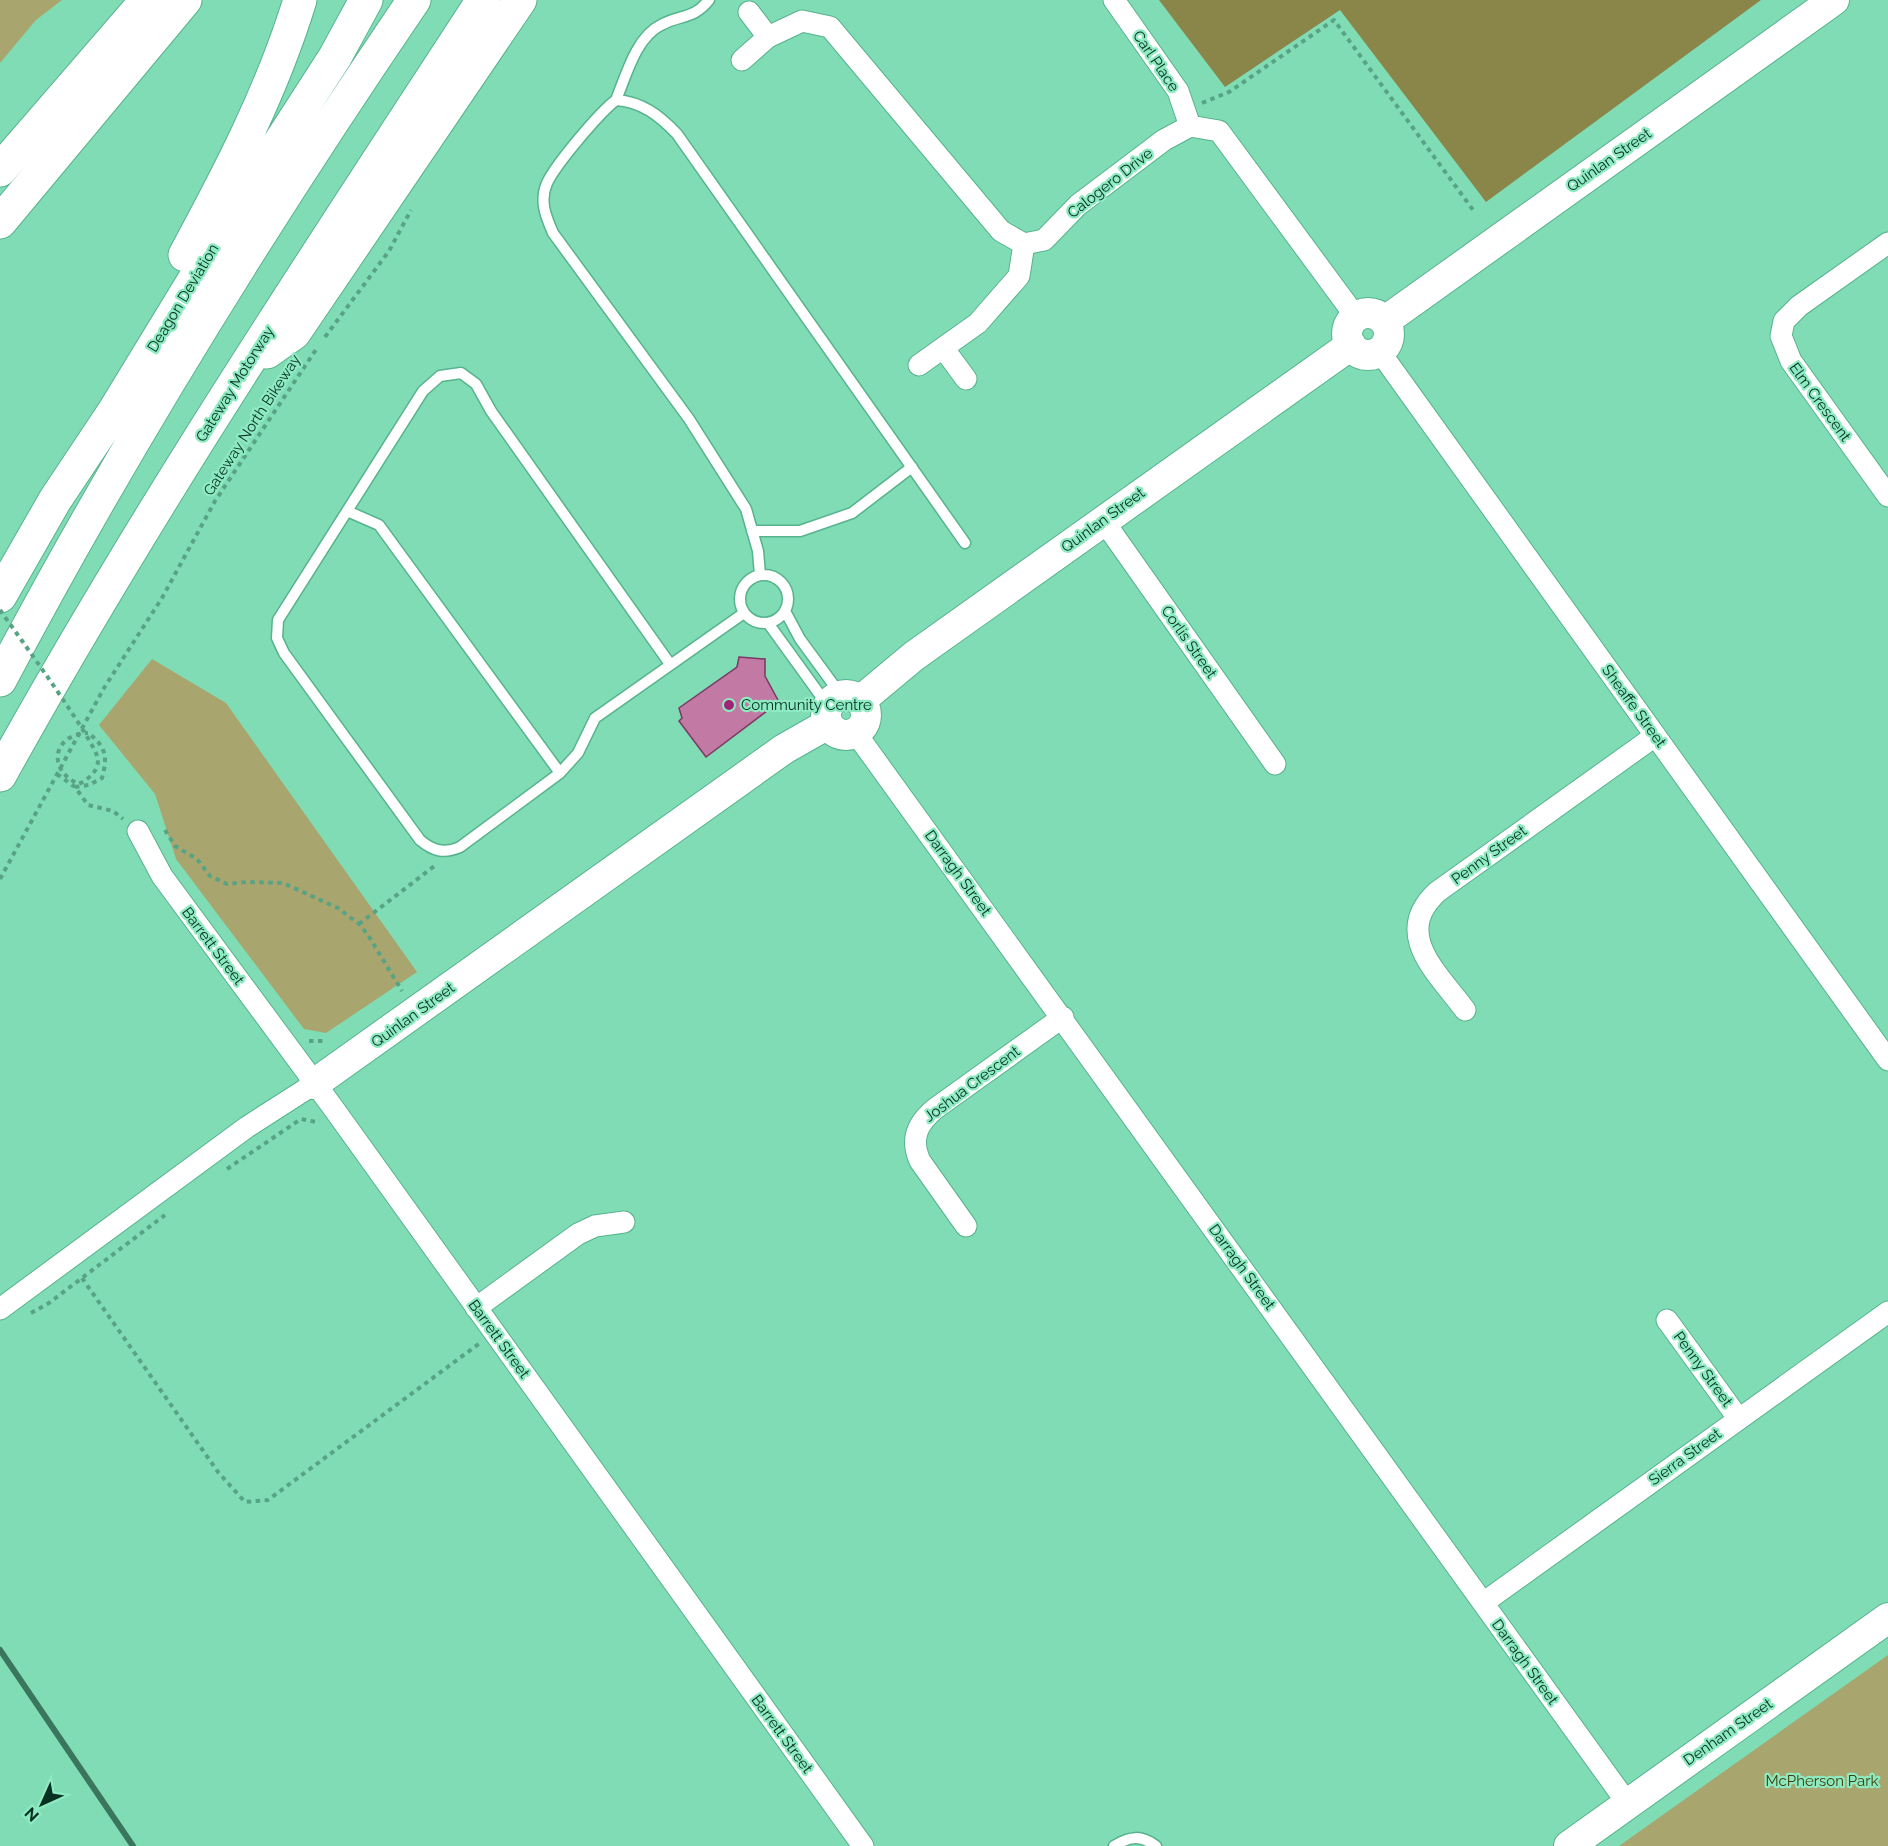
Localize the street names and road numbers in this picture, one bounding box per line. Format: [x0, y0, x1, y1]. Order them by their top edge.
street label: Carl Place [1129, 27, 1183, 95]
street label: Quinlan Street [1563, 124, 1655, 196]
street label: Calogero Drive [1064, 144, 1156, 222]
street label: Deagon Deviation [144, 241, 222, 355]
street label: Gateway Motorway [192, 323, 278, 445]
street label: Gateway North Bikeway [200, 351, 304, 499]
street label: Elm Crescent [1785, 359, 1855, 445]
street label: Quinlan Street [1058, 484, 1148, 556]
street label: Corlis Street [1157, 602, 1221, 682]
street label: Sheaffe Street [1598, 661, 1670, 751]
street label: Penny Street [1448, 822, 1530, 888]
street label: Darragh Street [921, 827, 995, 919]
street label: Barrett Street [178, 904, 248, 988]
street label: Quinlan Street [368, 979, 458, 1051]
street label: Joshua Crescent [921, 1042, 1023, 1126]
street label: Darragh Street [1205, 1221, 1279, 1313]
street label: Barrett Street [464, 1296, 534, 1382]
street label: Penny Street [1670, 1328, 1736, 1410]
street label: Sierra Street [1645, 1425, 1725, 1489]
street label: Darragh Street [1488, 1616, 1562, 1708]
street label: Barrett Street [747, 1691, 817, 1777]
street label: Denham Street [1680, 1695, 1776, 1769]

